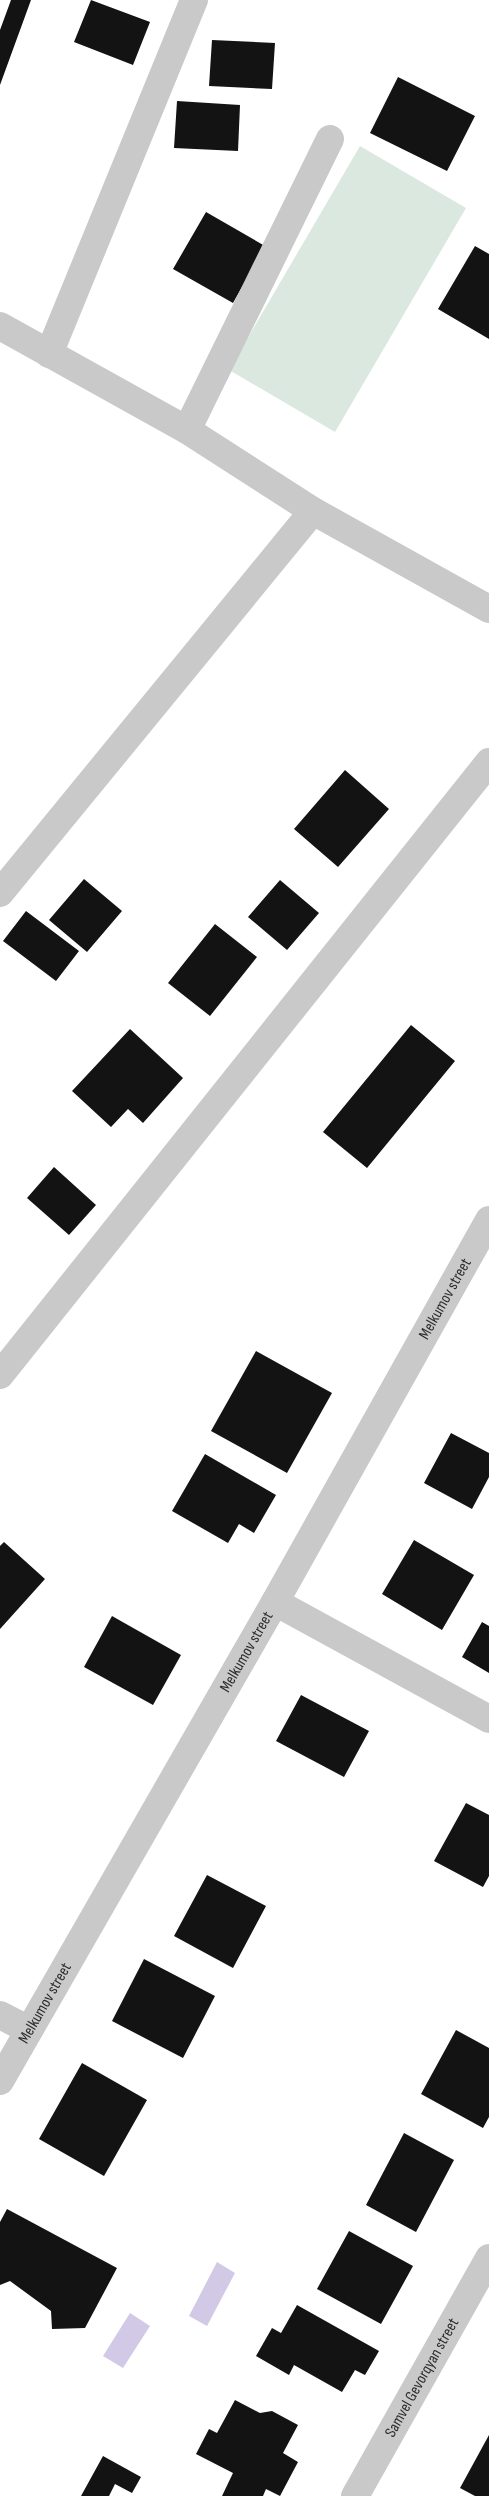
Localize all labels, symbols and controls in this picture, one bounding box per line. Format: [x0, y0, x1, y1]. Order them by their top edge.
street label: Melkumov street [415, 1255, 475, 1343]
street label: Melkumov street [216, 1608, 277, 1695]
street label: Melkumov street [14, 1959, 76, 2047]
street label: Samvel Gevorqyan street [381, 2315, 463, 2440]

